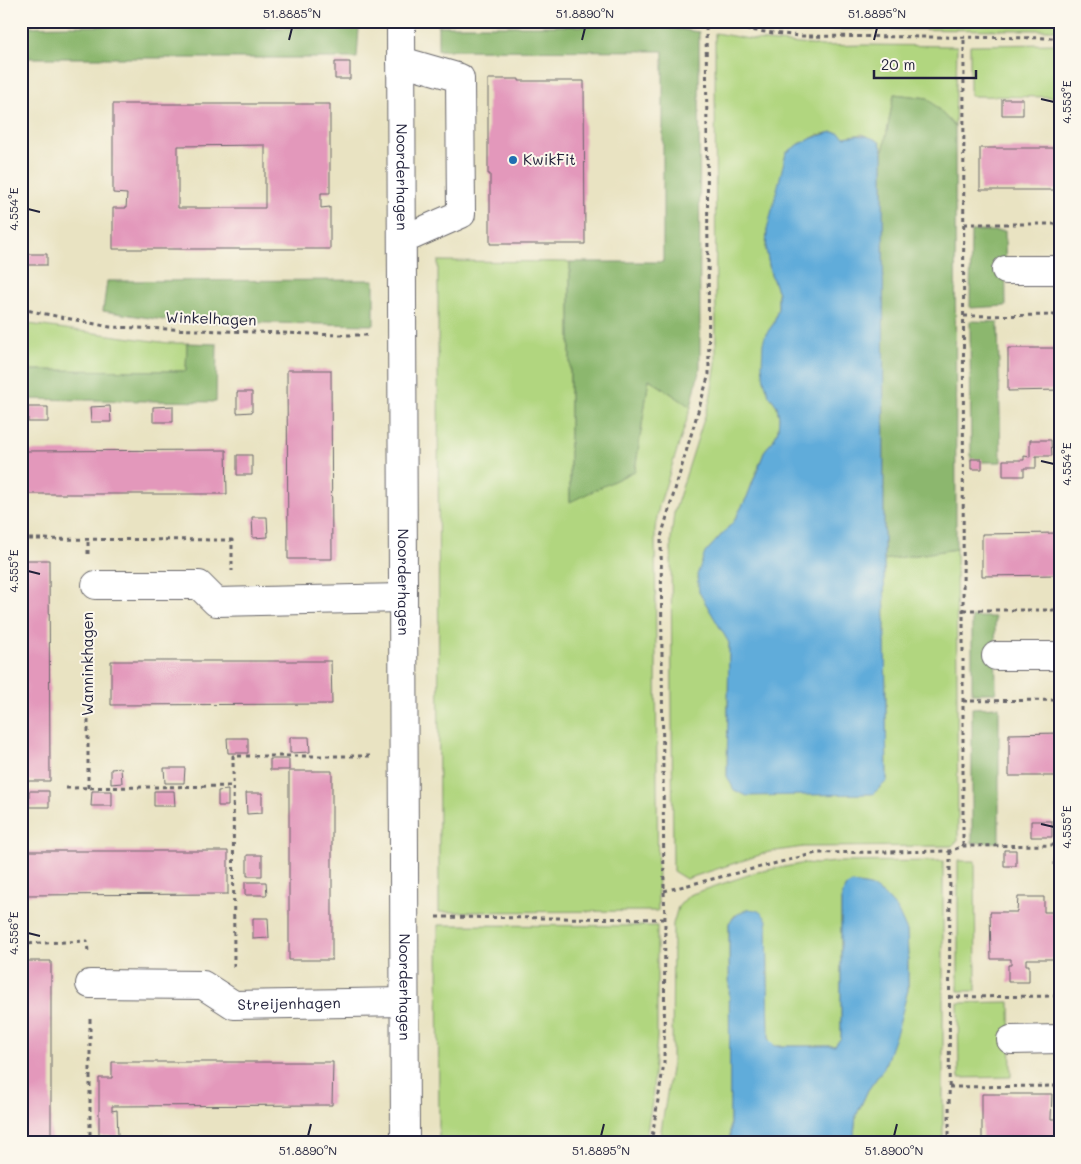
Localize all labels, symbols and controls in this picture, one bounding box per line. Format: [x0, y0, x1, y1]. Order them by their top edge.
text: 51.8885°N [263, 5, 321, 21]
text: 51.8890°N [556, 5, 614, 21]
text: 51.8895°N [848, 5, 906, 21]
scale bar [874, 48, 976, 80]
text: 20 m [881, 54, 915, 74]
text: 4.553°E [1058, 80, 1074, 124]
street label: Noorderhagen [392, 124, 413, 230]
place label: KwikFit [523, 149, 576, 169]
marker: KwikFit [507, 154, 519, 166]
text: 4.554°E [5, 187, 21, 231]
street label: Winkelhagen [165, 306, 257, 330]
text: 4.554°E [1058, 442, 1074, 486]
street label: Noorderhagen [394, 529, 414, 635]
text: 4.555°E [5, 549, 21, 593]
street label: Wanninkhagen [77, 612, 97, 716]
text: 4.555°E [1058, 805, 1074, 849]
text: 4.556°E [5, 911, 21, 955]
street label: Noorderhagen [395, 934, 416, 1040]
street label: Streijenhagen [237, 992, 341, 1014]
text: 51.8890°N [279, 1142, 337, 1158]
text: 51.8895°N [572, 1142, 630, 1158]
text: 51.8900°N [865, 1142, 923, 1158]

